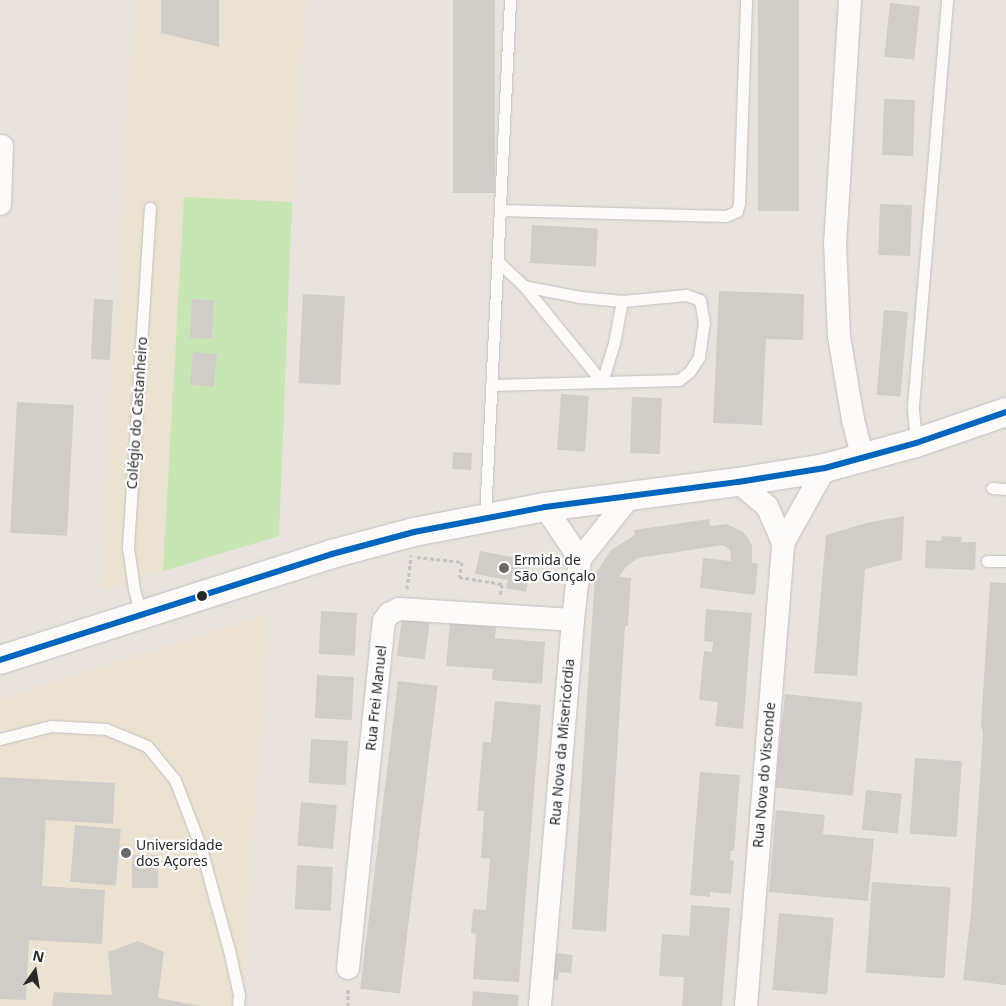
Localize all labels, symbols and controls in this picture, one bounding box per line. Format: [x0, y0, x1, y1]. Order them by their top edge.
street label: Colégio do Castanheiro [123, 336, 151, 490]
place label: Ermida de São Gonçalo [514, 552, 596, 584]
marker: Ermida de São Gonçalo [498, 562, 510, 574]
unlabelled marker [197, 591, 207, 601]
street label: Rua Frei Manuel [362, 644, 390, 752]
street label: Rua Nova da Misericórdia [546, 658, 578, 826]
street label: Rua Nova do Visconde [749, 702, 779, 848]
place label: Universidade dos Açores [136, 837, 223, 870]
marker: Universidade dos Açores [120, 847, 132, 859]
text: N [31, 945, 46, 966]
north arrow [10, 946, 60, 996]

